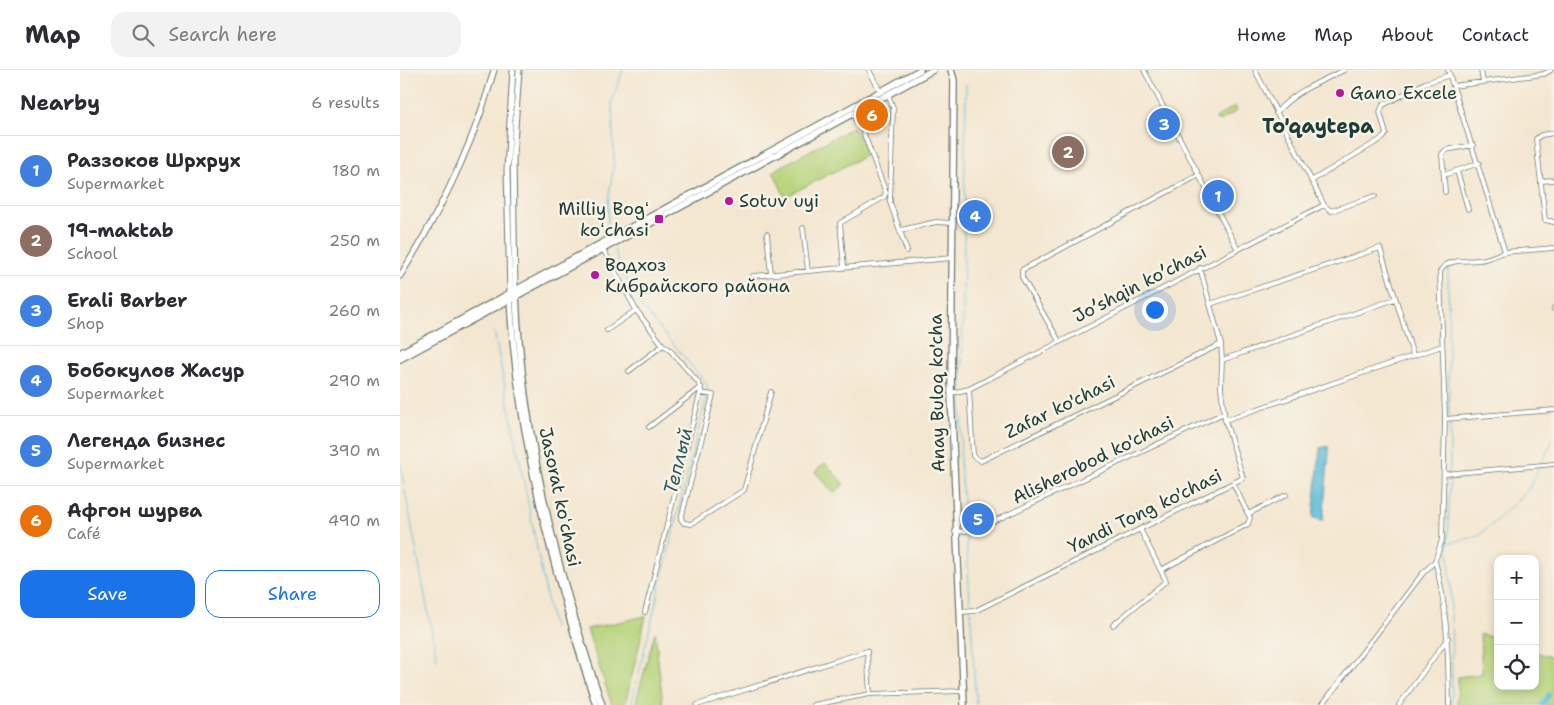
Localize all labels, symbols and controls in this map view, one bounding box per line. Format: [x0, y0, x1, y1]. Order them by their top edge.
search box [111, 12, 461, 57]
text: Map [25, 19, 81, 51]
icon: search [129, 21, 157, 49]
text: Search here [169, 22, 277, 47]
text: Home [1237, 23, 1286, 47]
text: Map [1314, 23, 1353, 47]
text: About [1381, 23, 1434, 47]
text: Contact [1462, 23, 1529, 47]
place label: Gano Excele [1350, 81, 1457, 105]
marker: Gano Excele [1334, 87, 1346, 99]
text: Nearby [20, 89, 100, 117]
text: 6 results [311, 92, 380, 113]
pin: 6 [856, 96, 888, 134]
pin: 3 [1148, 105, 1180, 143]
district label: To'qaytepa [1262, 113, 1374, 139]
pin: 2 [1052, 133, 1084, 171]
text: Раззоков Шрхрух [67, 148, 241, 173]
text: 1 [32, 160, 40, 181]
text: 180 m [332, 160, 380, 181]
text: Supermarket [67, 173, 164, 194]
pin: 1 [1202, 177, 1234, 215]
place label: Sotuv uyi [739, 189, 819, 213]
marker: Sotuv uyi [723, 195, 735, 207]
place label: Milliy Bogʻ koʻchasi [558, 197, 649, 242]
pin: 4 [959, 197, 991, 235]
marker: Milliy Bogʻ koʻchasi [653, 213, 665, 225]
text: 19-maktab [67, 218, 174, 243]
text: 2 [30, 230, 42, 251]
text: 250 m [329, 230, 380, 251]
street label: Joʼshqin koʼchasi [1069, 240, 1211, 328]
text: School [67, 243, 117, 264]
place label: Водхоз Кибрайского района [605, 253, 790, 298]
marker: Водхоз Кибрайского района [589, 269, 601, 281]
text: Erali Barber [67, 288, 188, 313]
your location [1142, 297, 1168, 323]
text: 3 [30, 300, 42, 321]
text: 260 m [328, 300, 380, 321]
text: Shop [67, 313, 104, 334]
street label: Anay Buloq ko'cha [924, 313, 950, 473]
text: Бобокулов Жасур [67, 358, 244, 383]
text: 4 [30, 370, 42, 391]
text: 290 m [328, 370, 380, 391]
street label: Zafar ko'chasi [1001, 370, 1119, 444]
text: Supermarket [67, 383, 164, 404]
street label: Alisherobod ko'chasi [1008, 410, 1178, 510]
street label: Jasorat koʻchasi [533, 425, 587, 569]
water label: Теплый [658, 425, 698, 497]
text: Легенда бизнес [67, 428, 226, 453]
text: 5 [31, 440, 41, 461]
text: 390 m [328, 440, 380, 461]
text: Supermarket [67, 453, 164, 474]
street label: Yandi Tong ko'chasi [1064, 463, 1226, 559]
text: Афгон шурва [67, 498, 202, 523]
pin: 5 [962, 500, 994, 538]
text: 6 [30, 510, 42, 531]
text: 490 m [328, 510, 380, 531]
text: Café [67, 523, 101, 544]
map controls [1494, 555, 1539, 690]
button: + [1494, 555, 1539, 600]
button: Save [20, 570, 195, 618]
button: Share [205, 570, 380, 618]
button: − [1494, 600, 1539, 645]
button: locate [1494, 645, 1539, 690]

